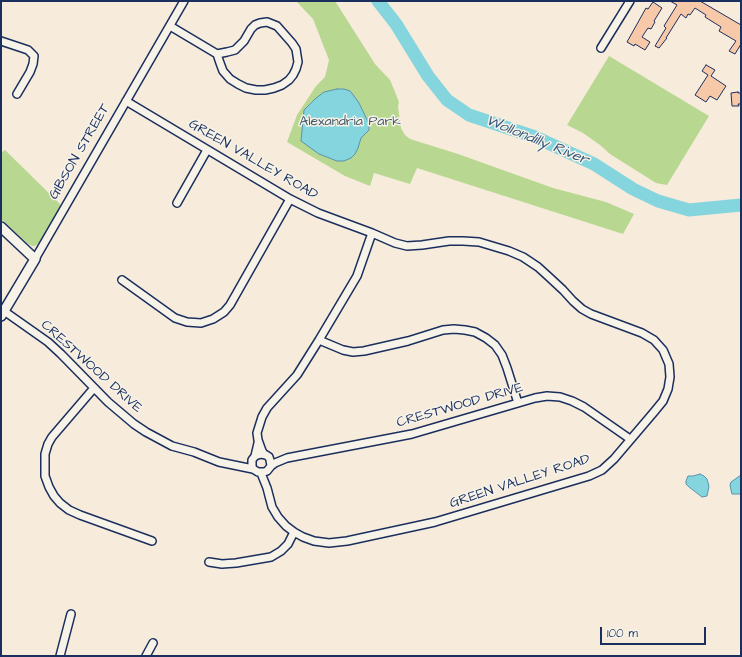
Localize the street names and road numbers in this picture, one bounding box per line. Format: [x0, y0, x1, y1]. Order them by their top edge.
street label: GIBSON STREET [46, 101, 114, 203]
street label: GREEN VALLEY ROAD [185, 116, 321, 204]
street label: CRESTWOOD DRIVE [37, 317, 145, 417]
street label: CRESTWOOD DRIVE [395, 380, 525, 432]
street label: GREEN VALLEY ROAD [448, 451, 592, 513]

